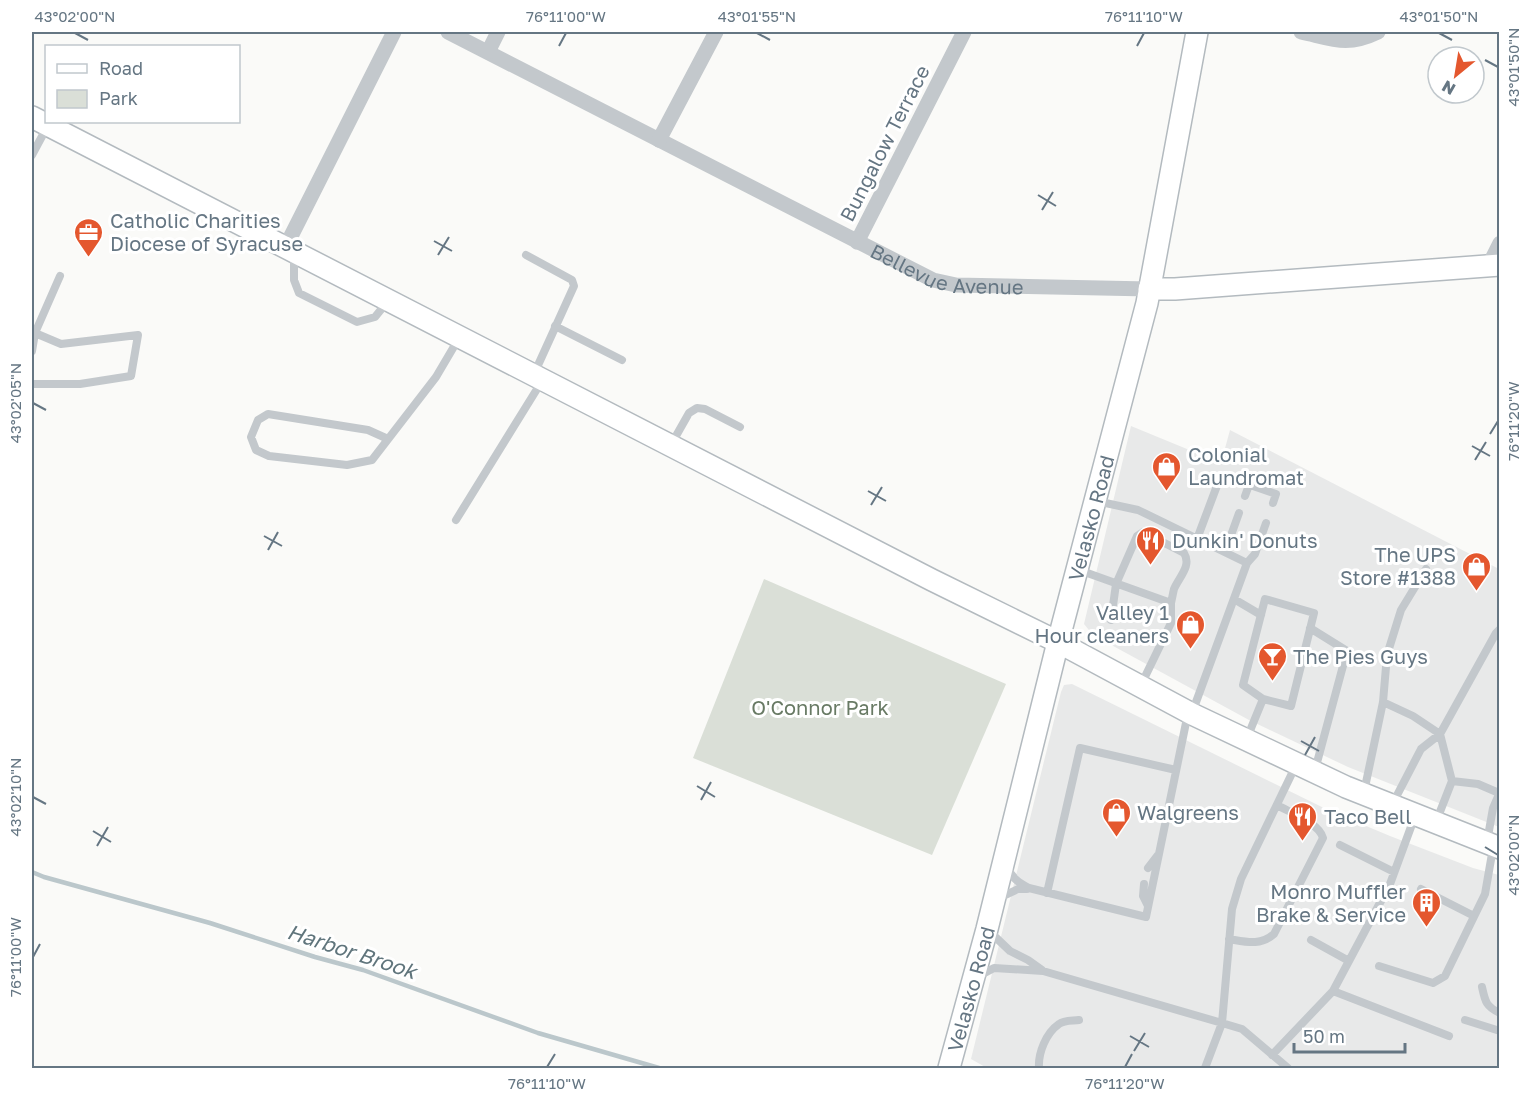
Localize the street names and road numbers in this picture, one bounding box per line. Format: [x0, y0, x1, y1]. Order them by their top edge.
street label: Bungalow Terrace [834, 61, 934, 225]
street label: Bellevue Avenue [867, 238, 1024, 298]
street label: Velasko Road [1063, 452, 1119, 583]
street label: Velasko Road [942, 923, 999, 1054]

